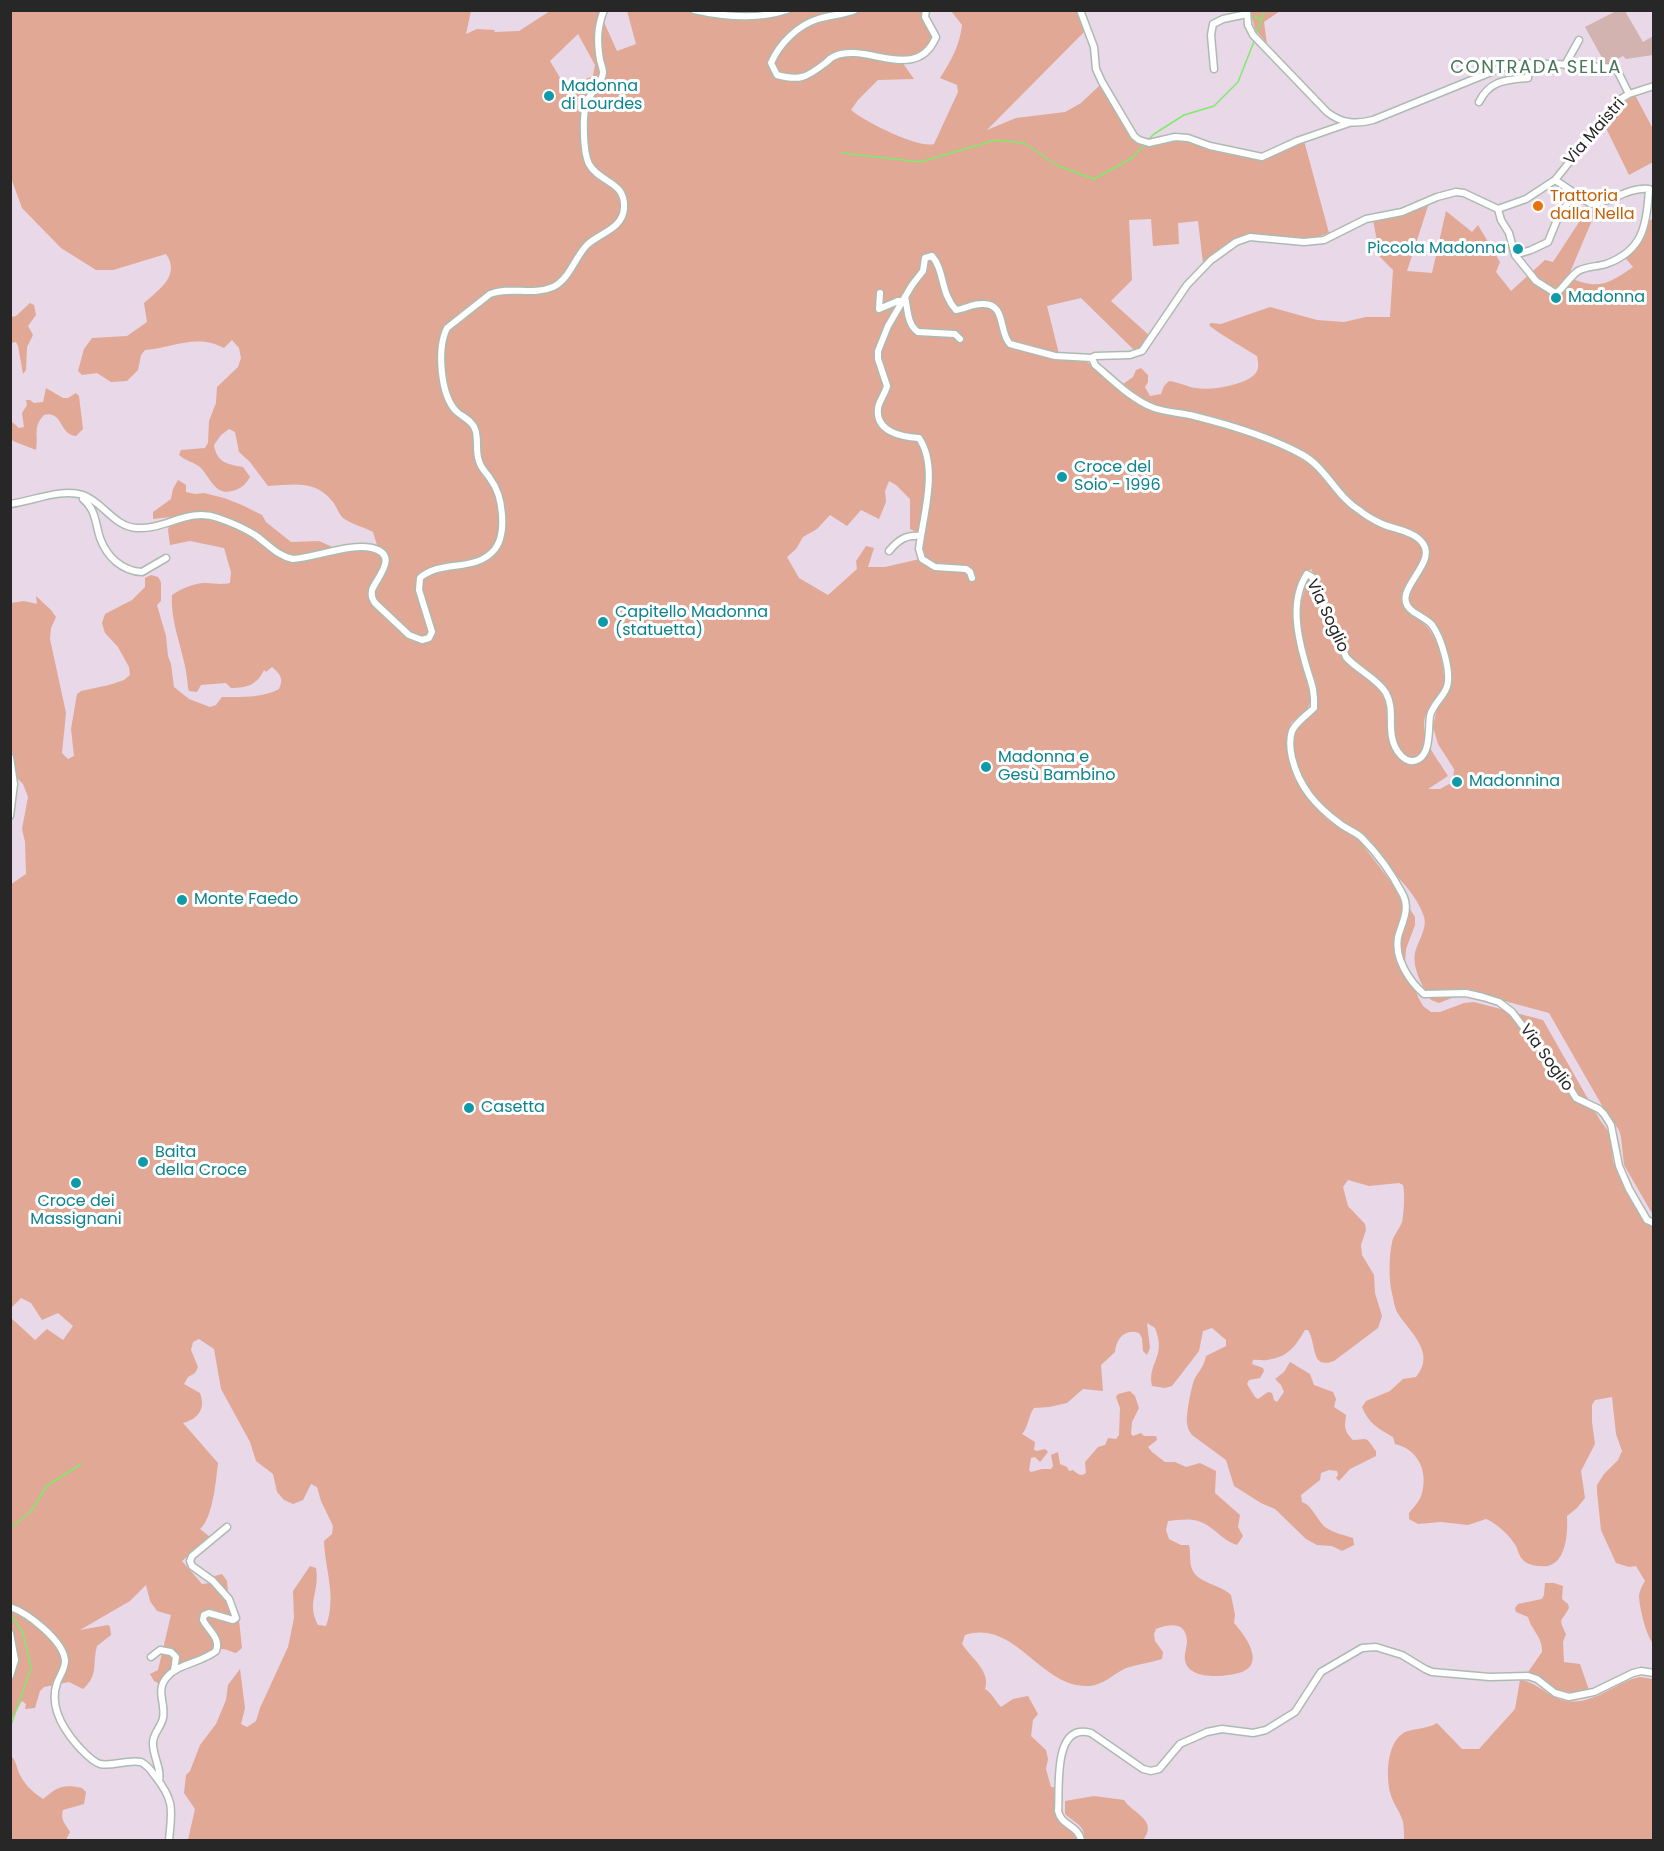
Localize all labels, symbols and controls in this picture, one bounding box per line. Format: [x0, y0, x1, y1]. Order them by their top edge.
district label: CONTRADA SELLA [1450, 57, 1622, 79]
place label: Madonna di Lourdes [561, 77, 642, 115]
marker: Madonna di Lourdes [542, 89, 556, 103]
street label: Via Maistri [1561, 95, 1629, 169]
place label: Trattoria dalla Nella [1550, 187, 1634, 225]
marker: Trattoria dalla Nella [1531, 199, 1545, 213]
place label: Piccola Madonna [1367, 239, 1506, 259]
marker: Piccola Madonna [1511, 242, 1525, 256]
place label: Madonna [1568, 288, 1645, 308]
marker: Madonna [1549, 291, 1563, 305]
place label: Croce del Soio - 1996 [1074, 458, 1161, 496]
marker: Croce del Soio - 1996 [1055, 470, 1069, 484]
street label: Via Soglio [1302, 576, 1352, 656]
place label: Capitello Madonna (statuetta) [615, 603, 768, 641]
marker: Capitello Madonna (statuetta) [596, 615, 610, 629]
place label: Madonna e Gesù Bambino [998, 748, 1116, 786]
marker: Madonna e Gesù Bambino [979, 760, 993, 774]
place label: Madonnina [1469, 772, 1560, 792]
marker: Madonnina [1450, 775, 1464, 789]
place label: Monte Faedo [194, 890, 298, 910]
marker: Monte Faedo [175, 893, 189, 907]
street label: Via Soglio [1515, 1021, 1577, 1095]
place label: Casetta [481, 1098, 545, 1118]
marker: Casetta [462, 1101, 476, 1115]
place label: Baita della Croce [155, 1143, 247, 1181]
marker: Baita della Croce [136, 1155, 150, 1169]
marker: Croce dei Massignani [69, 1176, 83, 1190]
place label: Croce dei Massignani [30, 1192, 122, 1230]

